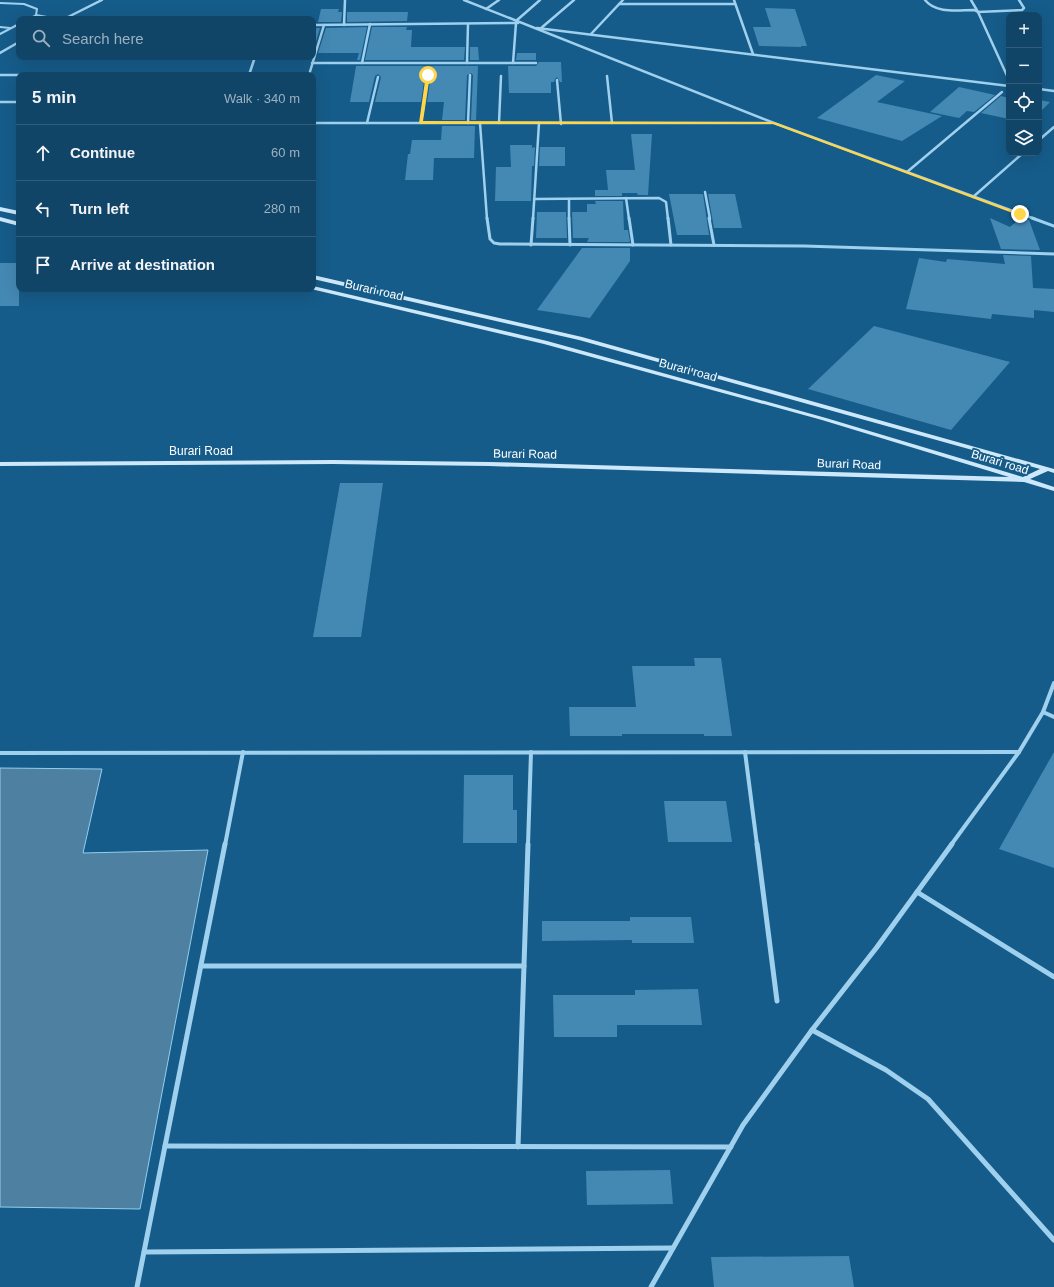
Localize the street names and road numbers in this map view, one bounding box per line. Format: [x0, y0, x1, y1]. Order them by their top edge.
street label: Burari road [343, 277, 405, 303]
street label: Burari road [658, 356, 718, 384]
street label: Burari Road [169, 444, 233, 458]
street label: Burari Road [493, 446, 557, 462]
street label: Burari road [970, 447, 1030, 477]
street label: Burari Road [817, 456, 881, 472]

